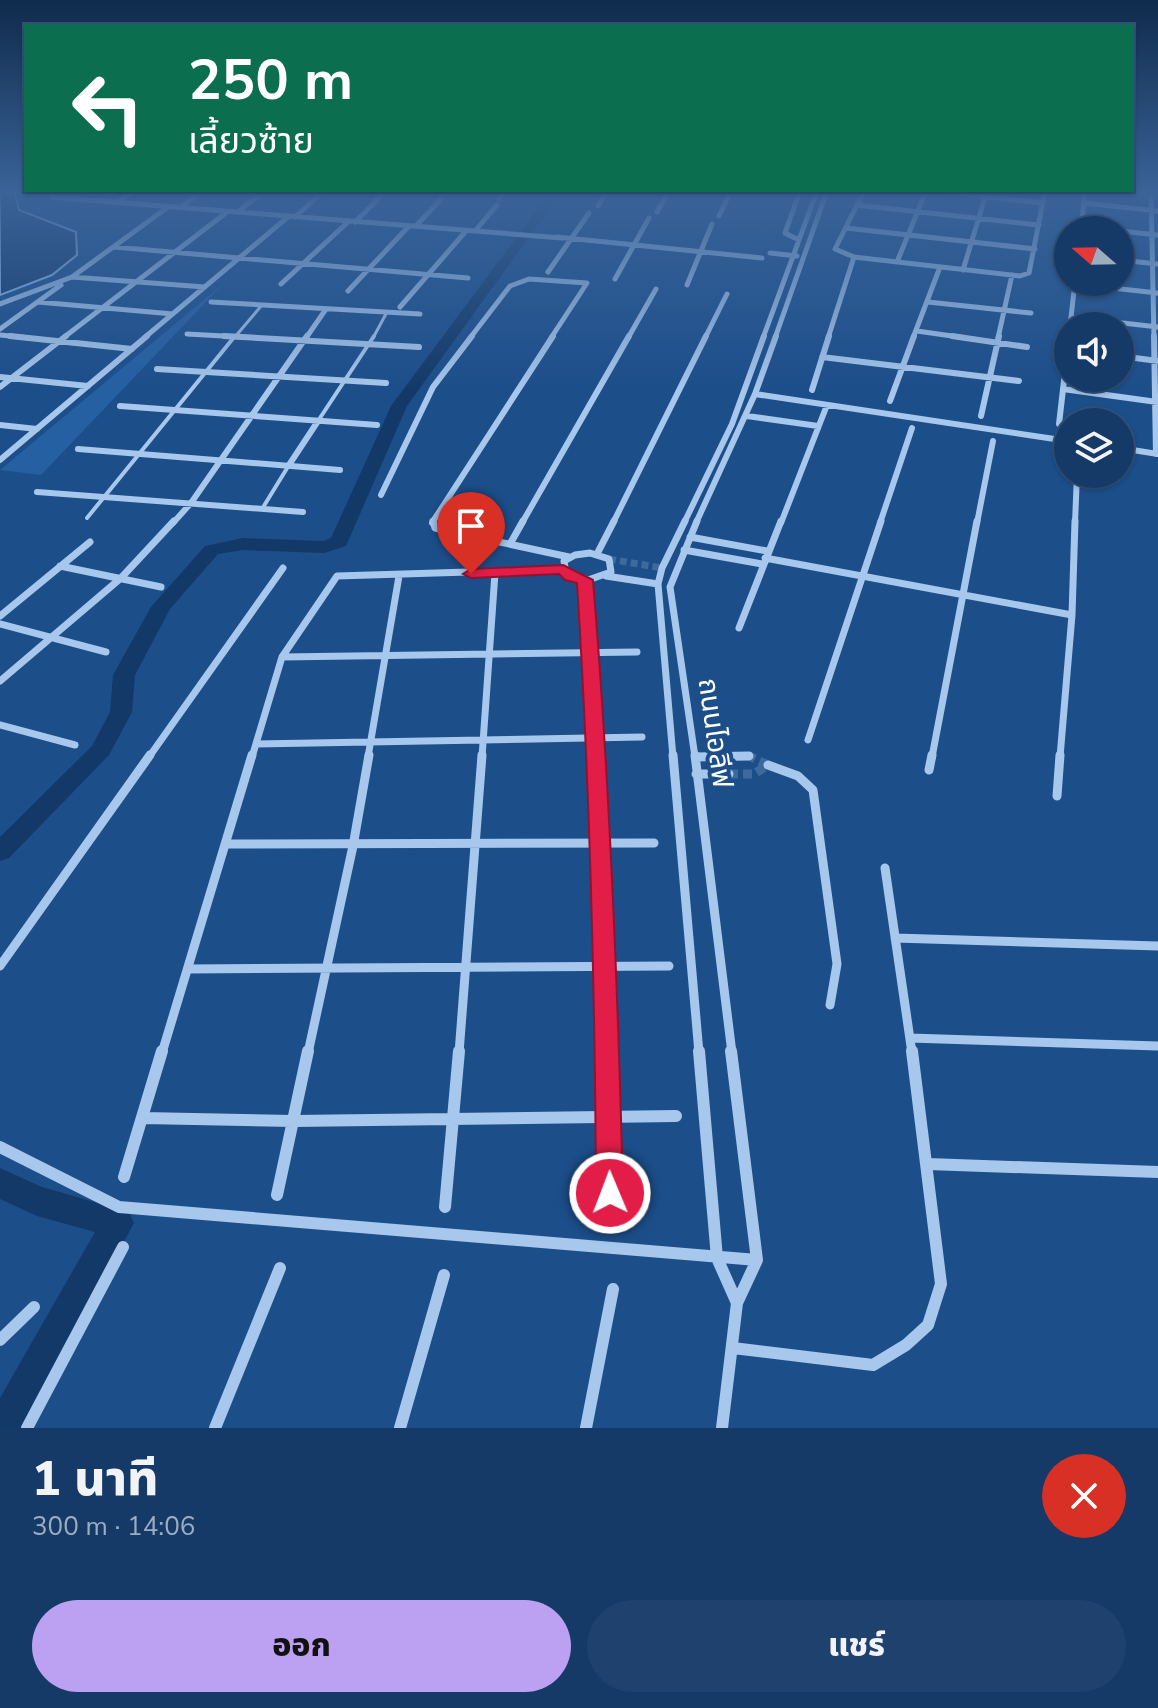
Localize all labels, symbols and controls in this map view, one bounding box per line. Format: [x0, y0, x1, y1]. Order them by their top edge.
text: 250 m [188, 42, 353, 119]
icon: left [56, 56, 160, 160]
text: เลี้ยวซ้าย [188, 117, 314, 166]
north arrow [1054, 216, 1134, 296]
map controls [1054, 216, 1134, 488]
button: sound [1054, 312, 1134, 392]
button: layers [1054, 408, 1134, 488]
pin [437, 492, 505, 574]
icon: arrive [449, 504, 493, 548]
street label: ถนนไอลีฟ [688, 676, 742, 790]
position arrow [568, 1151, 652, 1235]
text: 1 นาที [32, 1446, 158, 1512]
button: close [1042, 1454, 1126, 1538]
text: 300 m · 14:06 [32, 1509, 195, 1544]
button: ออก [32, 1600, 571, 1692]
button: แชร์ [587, 1600, 1126, 1692]

